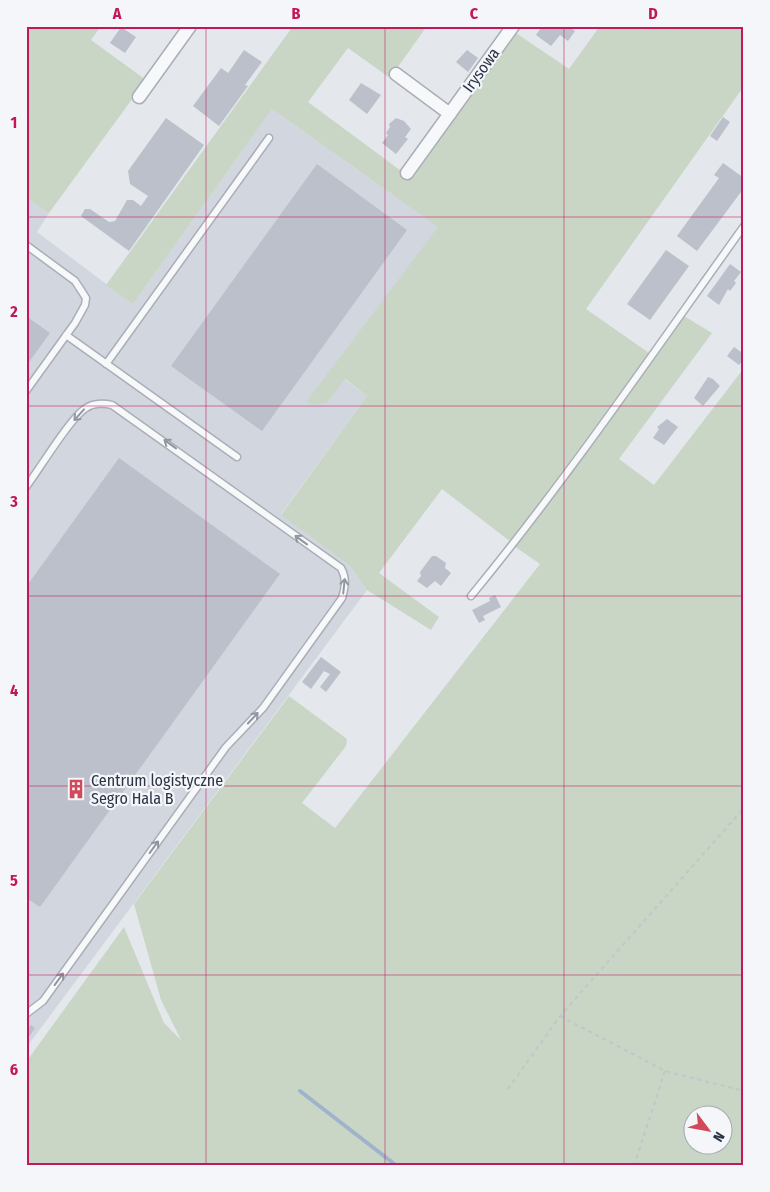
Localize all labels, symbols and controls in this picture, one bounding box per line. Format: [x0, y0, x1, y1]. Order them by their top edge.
text: A [112, 4, 122, 23]
text: B [292, 4, 301, 23]
text: C [470, 4, 479, 23]
text: D [648, 4, 658, 23]
street label: Irysowa [459, 44, 504, 96]
text: 1 [11, 113, 17, 132]
text: 2 [9, 302, 18, 321]
one-way arrow [73, 408, 85, 421]
one-way arrow [163, 439, 177, 449]
text: 3 [9, 492, 18, 511]
one-way arrow [294, 535, 308, 545]
one-way arrow [339, 578, 349, 594]
text: 4 [10, 681, 18, 700]
one-way arrow [247, 712, 259, 725]
place label: Centrum logistyczne Segro Hala B [91, 771, 223, 808]
building icon: Centrum logistyczne Segro Hala B [65, 778, 87, 800]
one-way arrow [149, 840, 159, 854]
text: 5 [10, 871, 18, 890]
one-way arrow [54, 972, 64, 986]
text: 6 [10, 1060, 18, 1079]
north arrow [682, 1104, 732, 1154]
text: N [709, 1129, 728, 1145]

